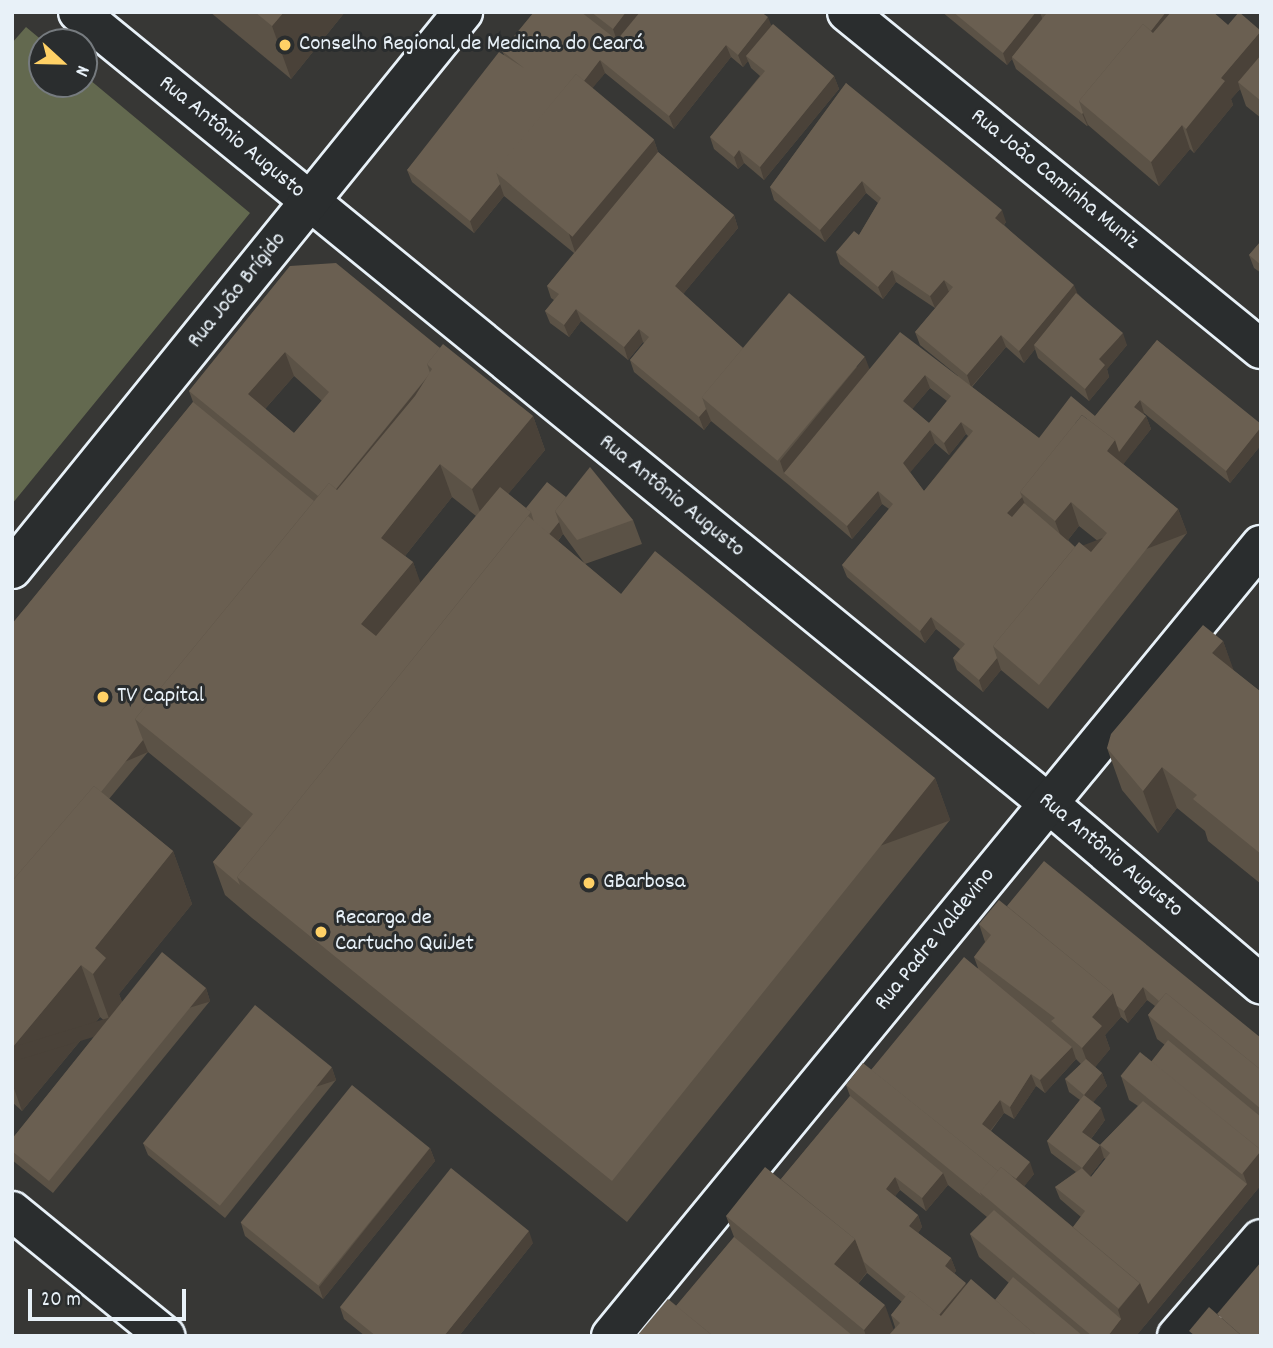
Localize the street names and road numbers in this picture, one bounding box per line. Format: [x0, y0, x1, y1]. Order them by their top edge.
street label: Rua Antônio Augusto [152, 71, 310, 205]
street label: Rua João Caminha Muniz [964, 103, 1144, 257]
street label: Rua João Brígido [183, 227, 293, 355]
street label: Rua Antônio Augusto [592, 430, 750, 564]
street label: Rua Antônio Augusto [1032, 787, 1188, 925]
street label: Rua Padre Valdevino [870, 863, 1002, 1017]

